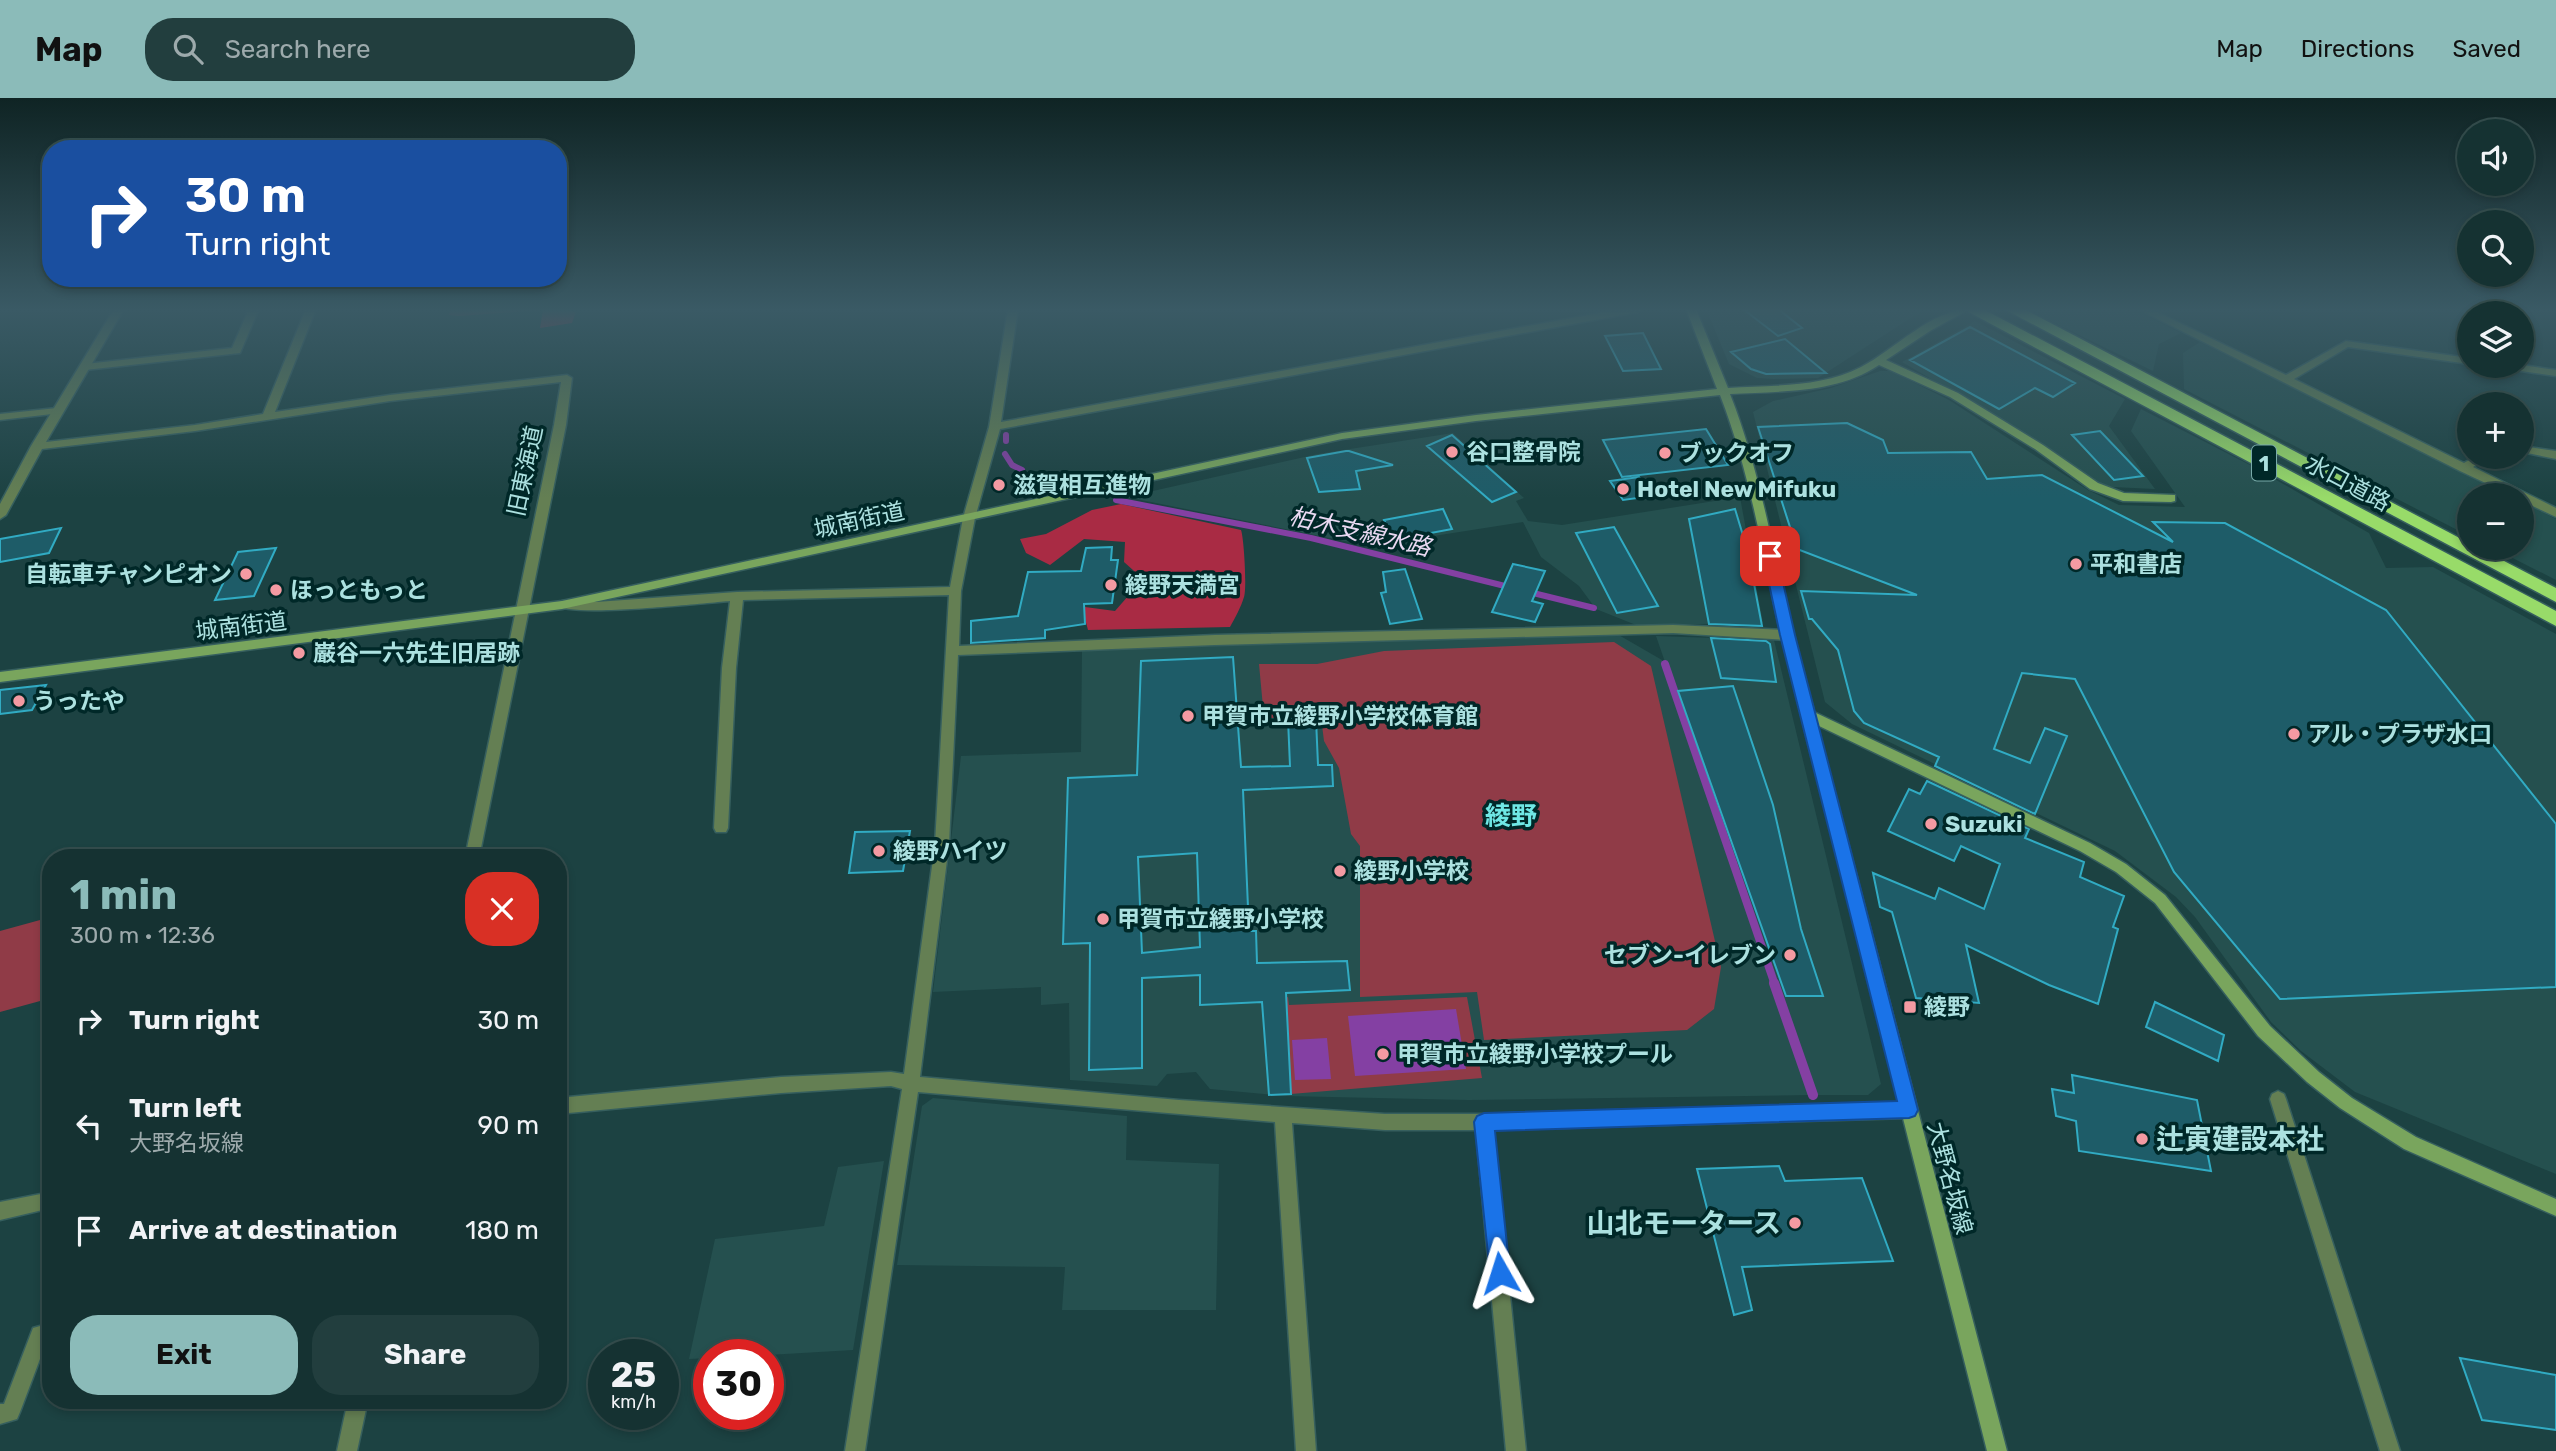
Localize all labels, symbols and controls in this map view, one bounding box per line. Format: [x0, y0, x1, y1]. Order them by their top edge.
search box [145, 18, 635, 81]
text: Map [35, 30, 103, 69]
icon: search [169, 30, 207, 68]
text: Search here [225, 34, 370, 65]
text: Map [2216, 35, 2263, 63]
text: Directions [2301, 35, 2414, 63]
text: Saved [2452, 35, 2521, 63]
map controls [2457, 119, 2534, 560]
button: sound [2457, 119, 2534, 196]
text: 30 m [185, 166, 306, 224]
icon: right [70, 168, 161, 259]
button: search [2457, 210, 2534, 287]
text: Turn right [185, 225, 330, 263]
button: layers [2457, 301, 2534, 378]
button: + [2457, 392, 2534, 469]
street label: 旧東海道 [502, 423, 548, 519]
place label: 谷口整骨院 [1466, 438, 1581, 466]
place label: ブックオフ [1679, 439, 1794, 467]
marker: 谷口整骨院 [1444, 444, 1460, 460]
marker: ブックオフ [1657, 445, 1673, 461]
road number: 1 [2252, 446, 2276, 480]
street label: 水口道路 [2301, 449, 2395, 517]
place label: 滋賀相互進物 [1013, 471, 1151, 499]
place label: Hotel New Mifuku [1637, 475, 1836, 503]
marker: 滋賀相互進物 [991, 477, 1007, 493]
marker: Hotel New Mifuku [1615, 481, 1631, 497]
button: − [2457, 483, 2534, 560]
street label: 城南街道 [811, 497, 907, 543]
water label: 柏木支線水路 [1287, 502, 1435, 562]
pin [1740, 526, 1800, 586]
icon: arrive [1751, 537, 1789, 575]
place label: 平和書店 [2090, 550, 2182, 578]
marker: 平和書店 [2068, 556, 2084, 572]
place label: 自転車チャンピオン [25, 560, 232, 588]
marker: 自転車チャンピオン [238, 566, 254, 582]
place label: 綾野天満宮 [1125, 571, 1240, 599]
place label: ほっともっと [290, 576, 428, 604]
marker: 綾野天満宮 [1103, 577, 1119, 593]
marker: ほっともっと [268, 582, 284, 598]
street label: 城南街道 [194, 606, 288, 646]
place label: 巌谷一六先生旧居跡 [313, 639, 520, 667]
marker: 巌谷一六先生旧居跡 [291, 645, 307, 661]
place label: うったや [33, 687, 125, 715]
marker: うったや [11, 693, 27, 709]
place label: 甲賀市立綾野小学校体育館 [1202, 702, 1478, 730]
marker: 甲賀市立綾野小学校体育館 [1180, 708, 1196, 724]
place label: アル・プラザ水口 [2308, 720, 2492, 748]
marker: アル・プラザ水口 [2286, 726, 2302, 742]
district label: 綾野 [1485, 801, 1537, 832]
place label: Suzuki [1945, 810, 2023, 838]
marker: Suzuki [1923, 816, 1939, 832]
place label: 綾野ハイツ [893, 837, 1008, 865]
marker: 綾野ハイツ [871, 843, 887, 859]
place label: 綾野小学校 [1354, 857, 1469, 885]
marker: 綾野小学校 [1332, 863, 1348, 879]
text: 1 min [70, 870, 177, 920]
button: close [465, 872, 539, 946]
place label: 甲賀市立綾野小学校 [1117, 905, 1324, 933]
marker: 甲賀市立綾野小学校 [1095, 911, 1111, 927]
text: 300 m · 12:36 [70, 921, 215, 949]
place label: セブン-イレブン [1604, 941, 1776, 969]
marker: セブン-イレブン [1782, 947, 1798, 963]
place label: 綾野 [1924, 993, 1970, 1021]
marker: 綾野 [1902, 999, 1918, 1015]
icon: right [70, 1002, 108, 1040]
text: Turn right [129, 1005, 259, 1036]
text: 30 m [477, 1005, 539, 1036]
place label: 甲賀市立綾野小学校プール [1397, 1040, 1673, 1068]
marker: 甲賀市立綾野小学校プール [1375, 1046, 1391, 1062]
text: Turn left [129, 1093, 241, 1124]
icon: left [70, 1107, 108, 1145]
text: 90 m [478, 1110, 539, 1141]
street label: 大野名坂線 [1922, 1119, 1978, 1237]
place label: 辻寅建設本社 [2156, 1123, 2324, 1156]
text: 大野名坂線 [129, 1129, 244, 1157]
marker: 辻寅建設本社 [2134, 1131, 2150, 1147]
place label: 山北モータース [1586, 1207, 1781, 1240]
icon: arrive [70, 1212, 108, 1250]
text: Arrive at destination [129, 1215, 397, 1246]
text: 180 m [465, 1215, 539, 1246]
marker: 山北モータース [1787, 1215, 1803, 1231]
position arrow [1463, 1236, 1537, 1310]
button: Exit [70, 1315, 298, 1395]
button: Share [312, 1315, 539, 1395]
speed limit sign: 30 [693, 1339, 784, 1430]
text: 25 [611, 1354, 656, 1396]
text: km/h [611, 1391, 656, 1413]

